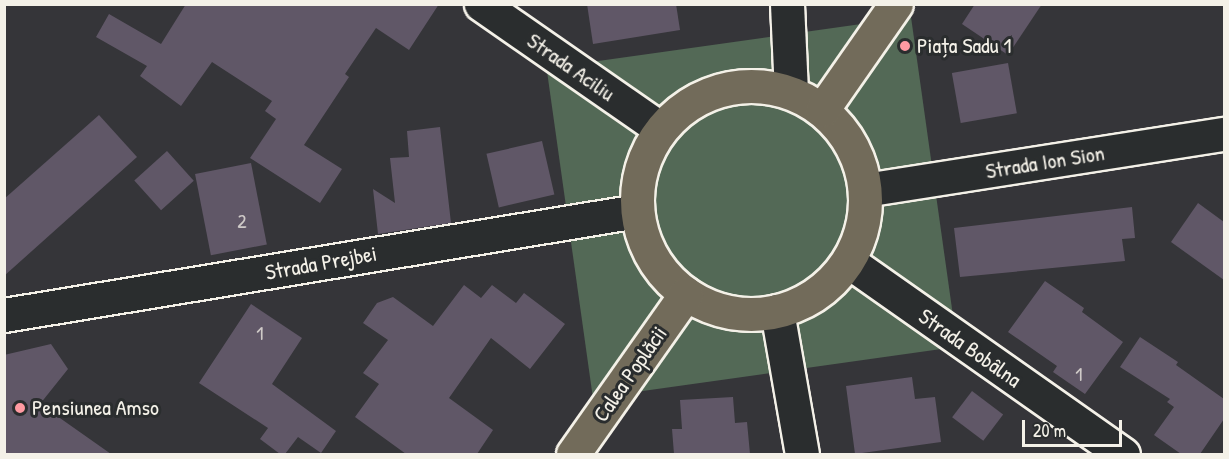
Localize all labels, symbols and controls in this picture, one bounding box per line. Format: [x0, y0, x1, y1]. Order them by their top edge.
street label: Strada Aciliu [522, 27, 620, 107]
place label: Piața Sadu 1 [917, 33, 1012, 59]
marker: Piața Sadu 1 [898, 39, 912, 53]
street label: Strada Ion Sion [984, 140, 1106, 184]
house number: 2 [237, 208, 247, 232]
street label: Strada Prejbei [263, 240, 379, 286]
street label: Strada Bobâlna [914, 303, 1026, 393]
house number: 1 [256, 320, 264, 344]
street label: Calea Poplăcii [587, 321, 673, 427]
house number: 1 [1075, 361, 1083, 385]
place label: Pensiunea Amso [32, 395, 159, 421]
marker: Pensiunea Amso [13, 401, 27, 415]
scale bar [1025, 408, 1126, 446]
text: 20 m [1033, 418, 1066, 443]

